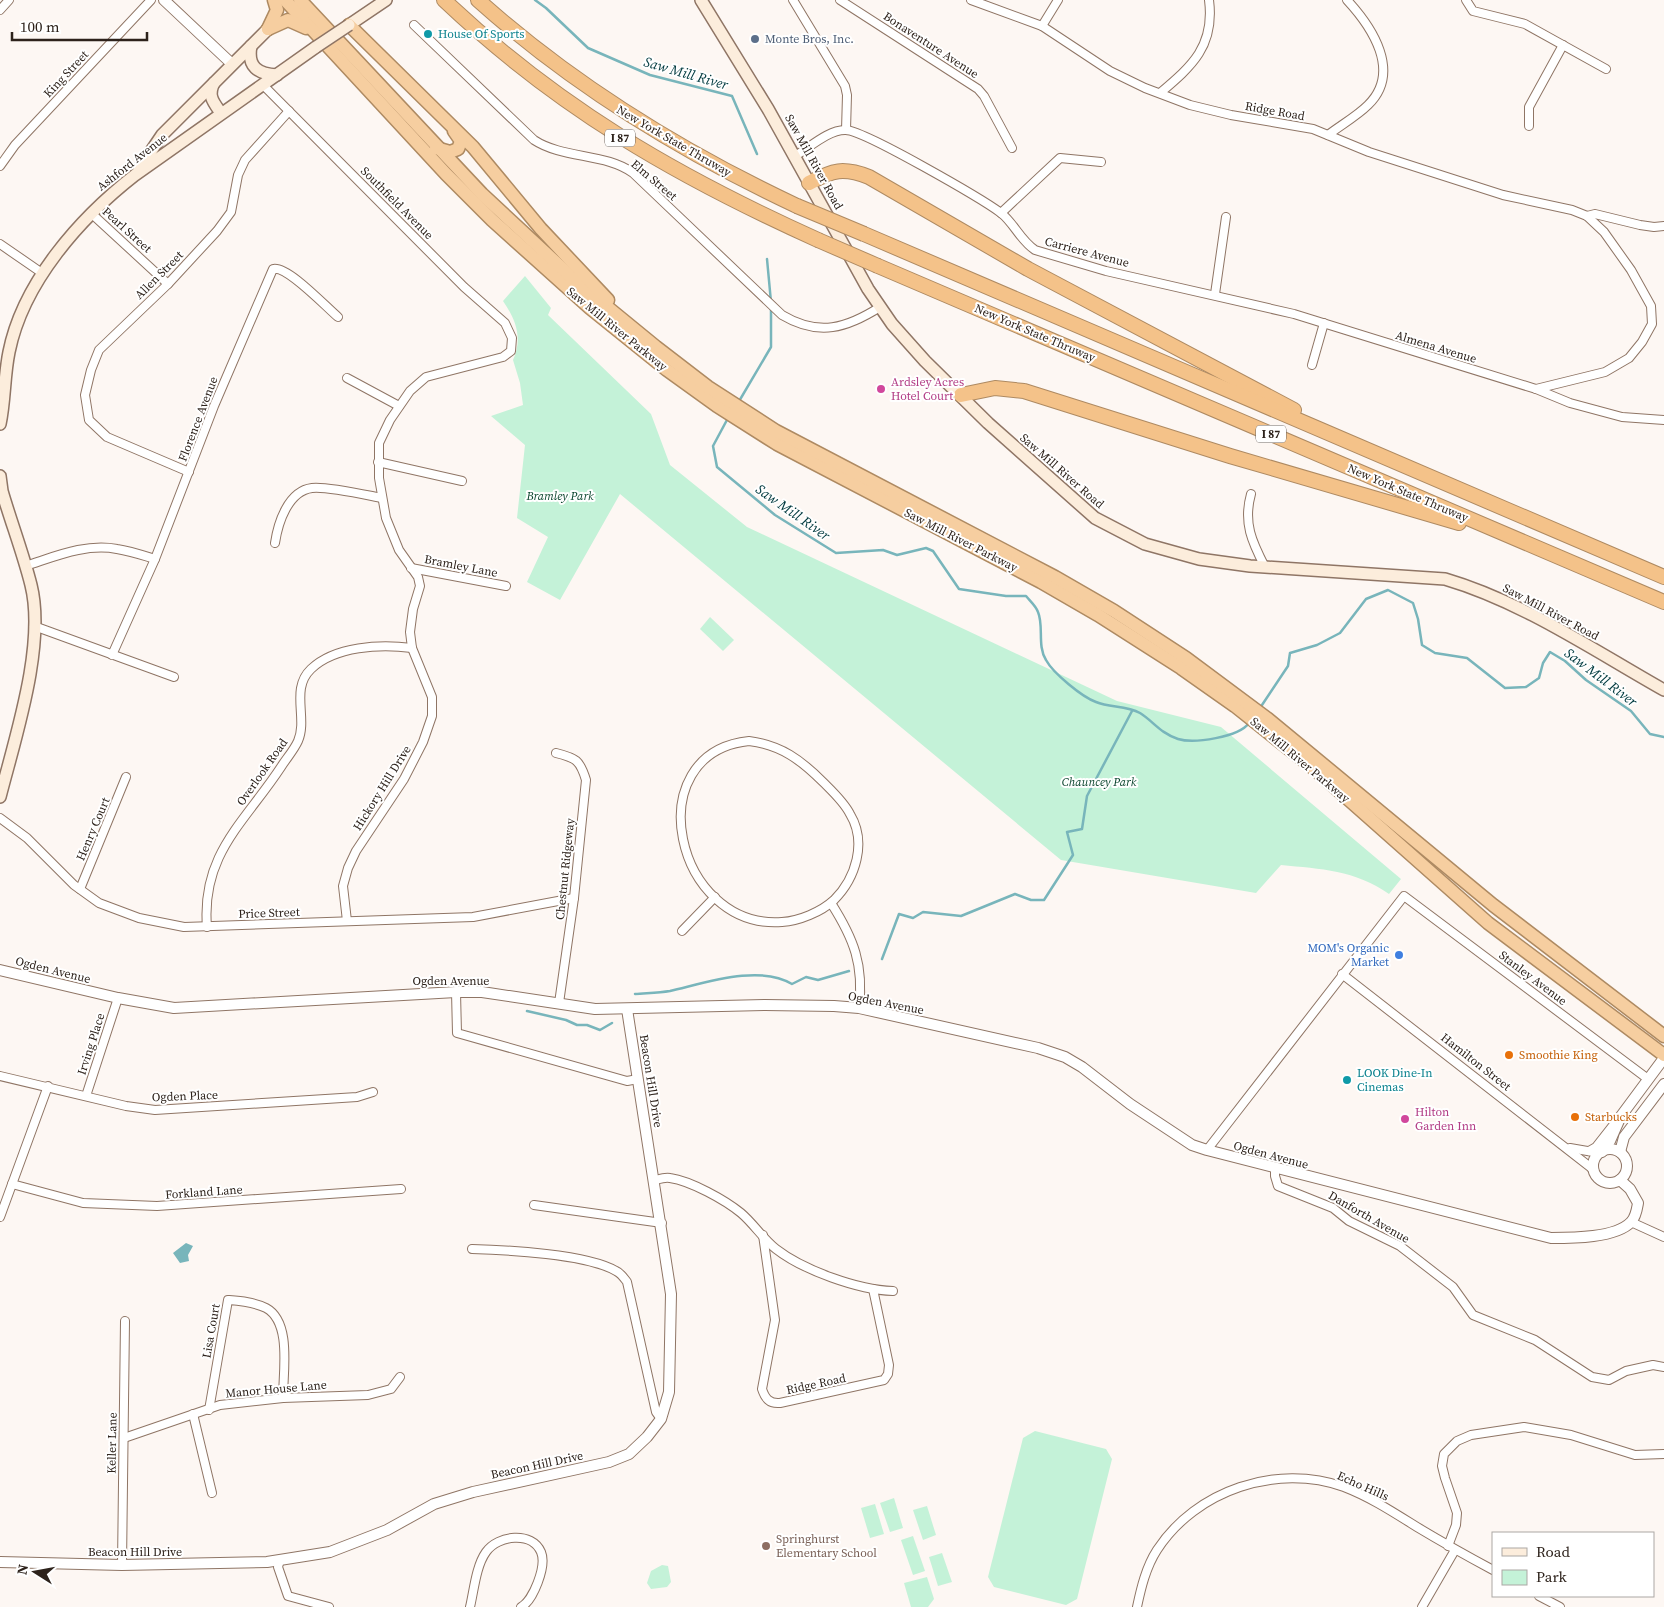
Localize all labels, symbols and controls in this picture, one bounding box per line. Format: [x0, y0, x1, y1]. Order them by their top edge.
street label: Bonaventure Avenue [880, 8, 982, 82]
scale bar [12, 10, 148, 42]
text: 100 m [20, 16, 60, 37]
place label: House Of Sports [438, 26, 524, 42]
marker: House Of Sports [422, 28, 434, 40]
place label: Monte Bros, Inc. [765, 31, 854, 47]
marker: Monte Bros, Inc. [749, 33, 761, 45]
street label: King Street [40, 47, 92, 101]
water label: Saw Mill River [642, 51, 731, 95]
street label: Ridge Road [1244, 98, 1306, 124]
street label: New York State Thruway [614, 102, 735, 181]
street label: Saw Mill River Road [781, 112, 847, 213]
street label: Ashford Avenue [94, 130, 170, 194]
road number: I 87 [605, 130, 635, 146]
street label: Elm Street [628, 156, 680, 204]
street label: Southfield Avenue [357, 163, 437, 243]
street label: Pearl Street [99, 204, 155, 256]
street label: Carriere Avenue [1043, 233, 1131, 271]
street label: Allen Street [131, 247, 187, 303]
street label: Saw Mill River Parkway [563, 283, 671, 375]
street label: New York State Thruway [972, 300, 1099, 366]
street label: Almena Avenue [1393, 327, 1479, 367]
street label: Florence Avenue [174, 374, 222, 464]
place label: Ardsley Acres Hotel Court [891, 374, 964, 404]
marker: Ardsley Acres Hotel Court [875, 383, 887, 395]
road number: I 87 [1256, 426, 1286, 442]
street label: Saw Mill River Road [1017, 430, 1108, 512]
street label: New York State Thruway [1345, 460, 1472, 526]
water label: Saw Mill River [752, 479, 835, 545]
park label: Bramley Park [525, 488, 594, 504]
street label: Saw Mill River Parkway [902, 504, 1021, 576]
street label: Bramley Lane [423, 551, 499, 581]
street label: Saw Mill River Road [1500, 580, 1602, 644]
water label: Saw Mill River [1560, 643, 1642, 711]
street label: Saw Mill River Parkway [1247, 714, 1354, 807]
street label: Overlook Road [233, 735, 291, 809]
street label: Hickory Hill Drive [349, 742, 415, 834]
park label: Chauncey Park [1062, 774, 1137, 790]
street label: Henry Court [73, 795, 113, 863]
street label: Chestnut Ridgeway [552, 817, 578, 921]
street label: Price Street [238, 904, 300, 922]
place label: MOM's Organic Market [1307, 940, 1389, 970]
street label: Stanley Avenue [1496, 947, 1570, 1009]
marker: MOM's Organic Market [1393, 949, 1405, 961]
street label: Ogden Avenue [14, 953, 92, 987]
street label: Ogden Avenue [413, 973, 489, 989]
street label: Ogden Avenue [847, 988, 925, 1018]
street label: Irving Place [73, 1011, 109, 1077]
street label: Hamilton Street [1438, 1030, 1514, 1094]
street label: Beacon Hill Drive [636, 1033, 666, 1129]
place label: Smoothie King [1519, 1047, 1598, 1063]
marker: Smoothie King [1503, 1049, 1515, 1061]
place label: LOOK Dine-In Cinemas [1357, 1065, 1433, 1095]
marker: LOOK Dine-In Cinemas [1341, 1074, 1353, 1086]
street label: Ogden Place [152, 1087, 218, 1105]
place label: Hilton Garden Inn [1415, 1104, 1476, 1134]
place label: Starbucks [1585, 1109, 1637, 1125]
marker: Starbucks [1569, 1111, 1581, 1123]
marker: Hilton Garden Inn [1399, 1113, 1411, 1125]
street label: Ogden Avenue [1232, 1137, 1310, 1173]
street label: Forkland Lane [165, 1181, 243, 1203]
street label: Danforth Avenue [1326, 1187, 1412, 1247]
street label: Lisa Court [198, 1302, 224, 1360]
street label: Ridge Road [785, 1370, 847, 1398]
street label: Manor House Lane [225, 1377, 327, 1401]
street label: Keller Lane [103, 1412, 121, 1474]
street label: Beacon Hill Drive [489, 1447, 585, 1483]
street label: Echo Hills [1335, 1468, 1391, 1504]
place label: Springhurst Elementary School [776, 1531, 877, 1561]
legend [1492, 1532, 1654, 1597]
marker: Springhurst Elementary School [760, 1540, 772, 1552]
text: Road [1536, 1541, 1570, 1562]
street label: Beacon Hill Drive [88, 1544, 182, 1560]
north arrow [10, 1547, 60, 1597]
text: N [11, 1563, 33, 1576]
text: Park [1536, 1566, 1568, 1587]

